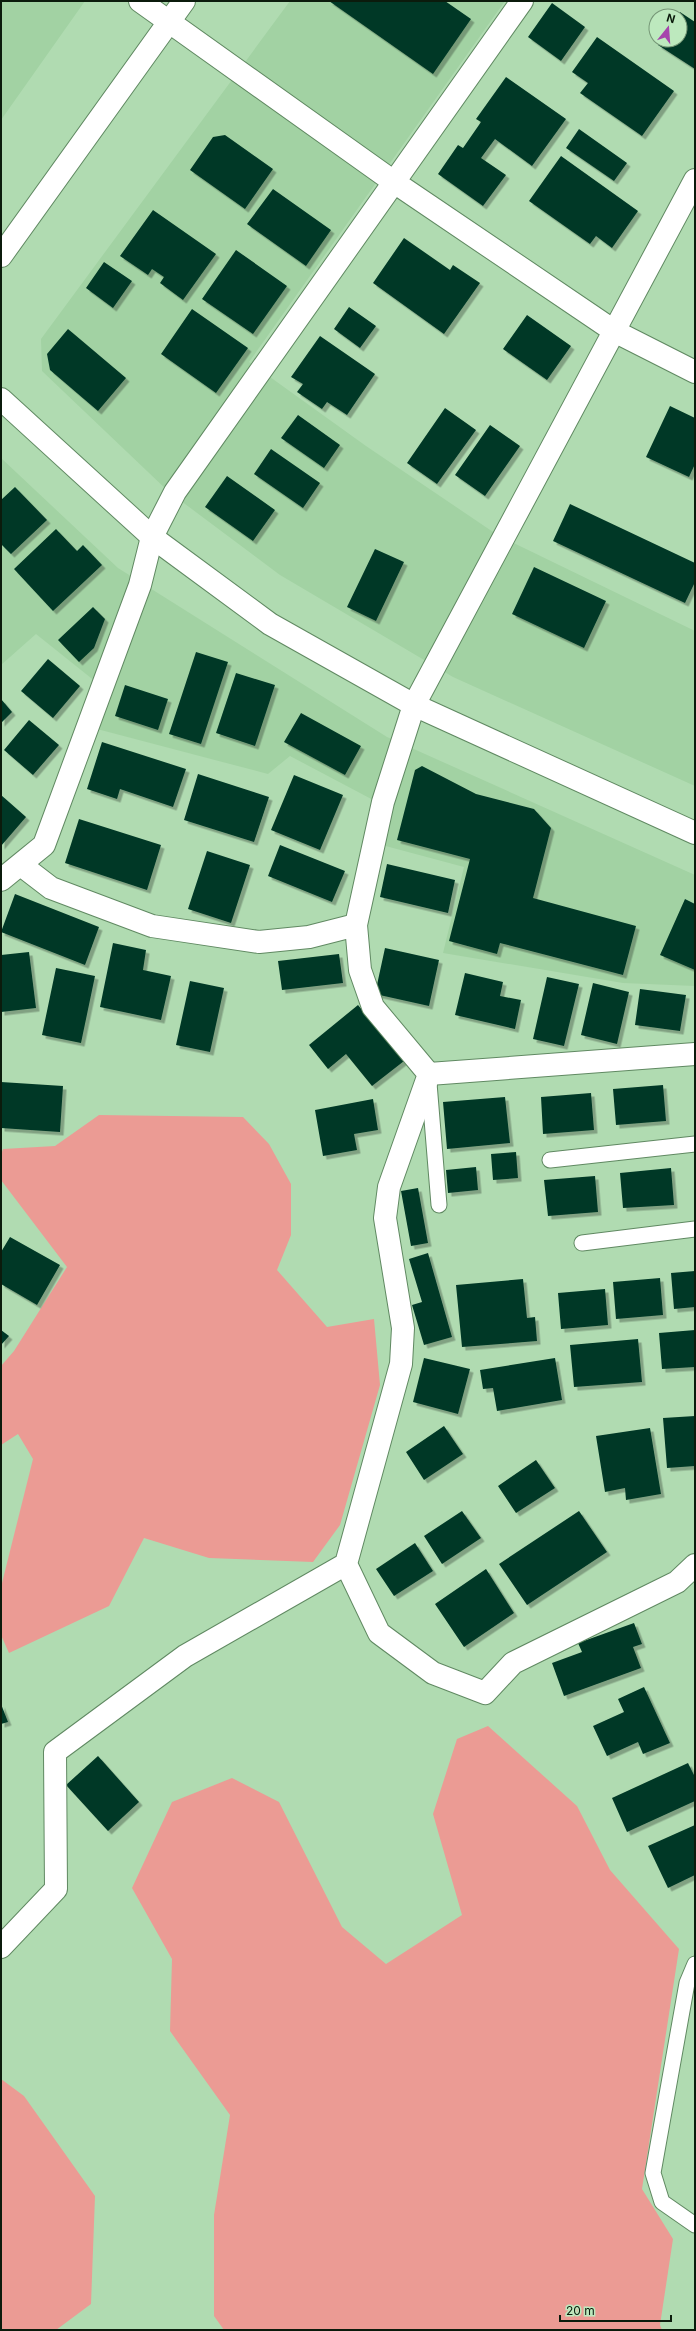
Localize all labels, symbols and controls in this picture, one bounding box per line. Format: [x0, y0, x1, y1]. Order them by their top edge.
north arrow [648, 8, 688, 48]
text: N [665, 11, 677, 26]
scale bar [560, 2297, 671, 2323]
text: 20 m [566, 2303, 595, 2318]

